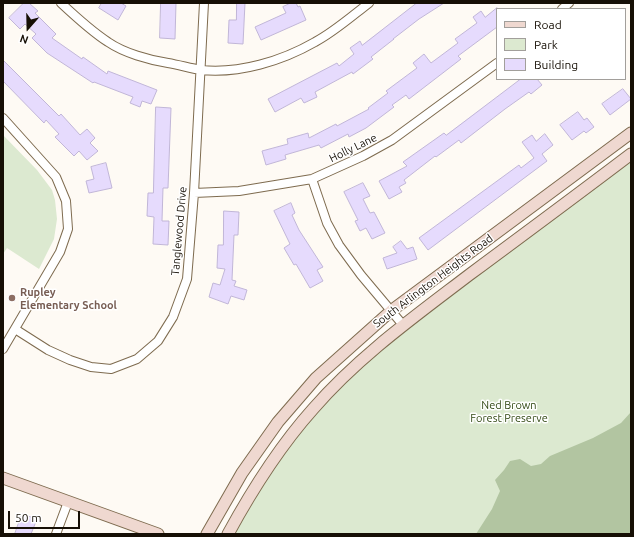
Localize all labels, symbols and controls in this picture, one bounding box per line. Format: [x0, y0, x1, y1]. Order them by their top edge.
north arrow [8, 8, 48, 48]
legend [496, 8, 626, 80]
text: Road [534, 18, 562, 31]
text: N [18, 32, 30, 46]
text: Park [534, 38, 558, 51]
text: Building [534, 58, 578, 71]
street label: Holly Lane [327, 131, 379, 165]
street label: Tanglewood Drive [169, 186, 189, 276]
street label: South Arlington Heights Road [370, 232, 496, 330]
place label: Rupley Elementary School [20, 285, 117, 311]
marker: Rupley Elementary School [7, 293, 17, 303]
park label: Ned Brown Forest Preserve [470, 398, 548, 424]
scale bar [10, 503, 82, 529]
text: 50 m [15, 511, 42, 524]

